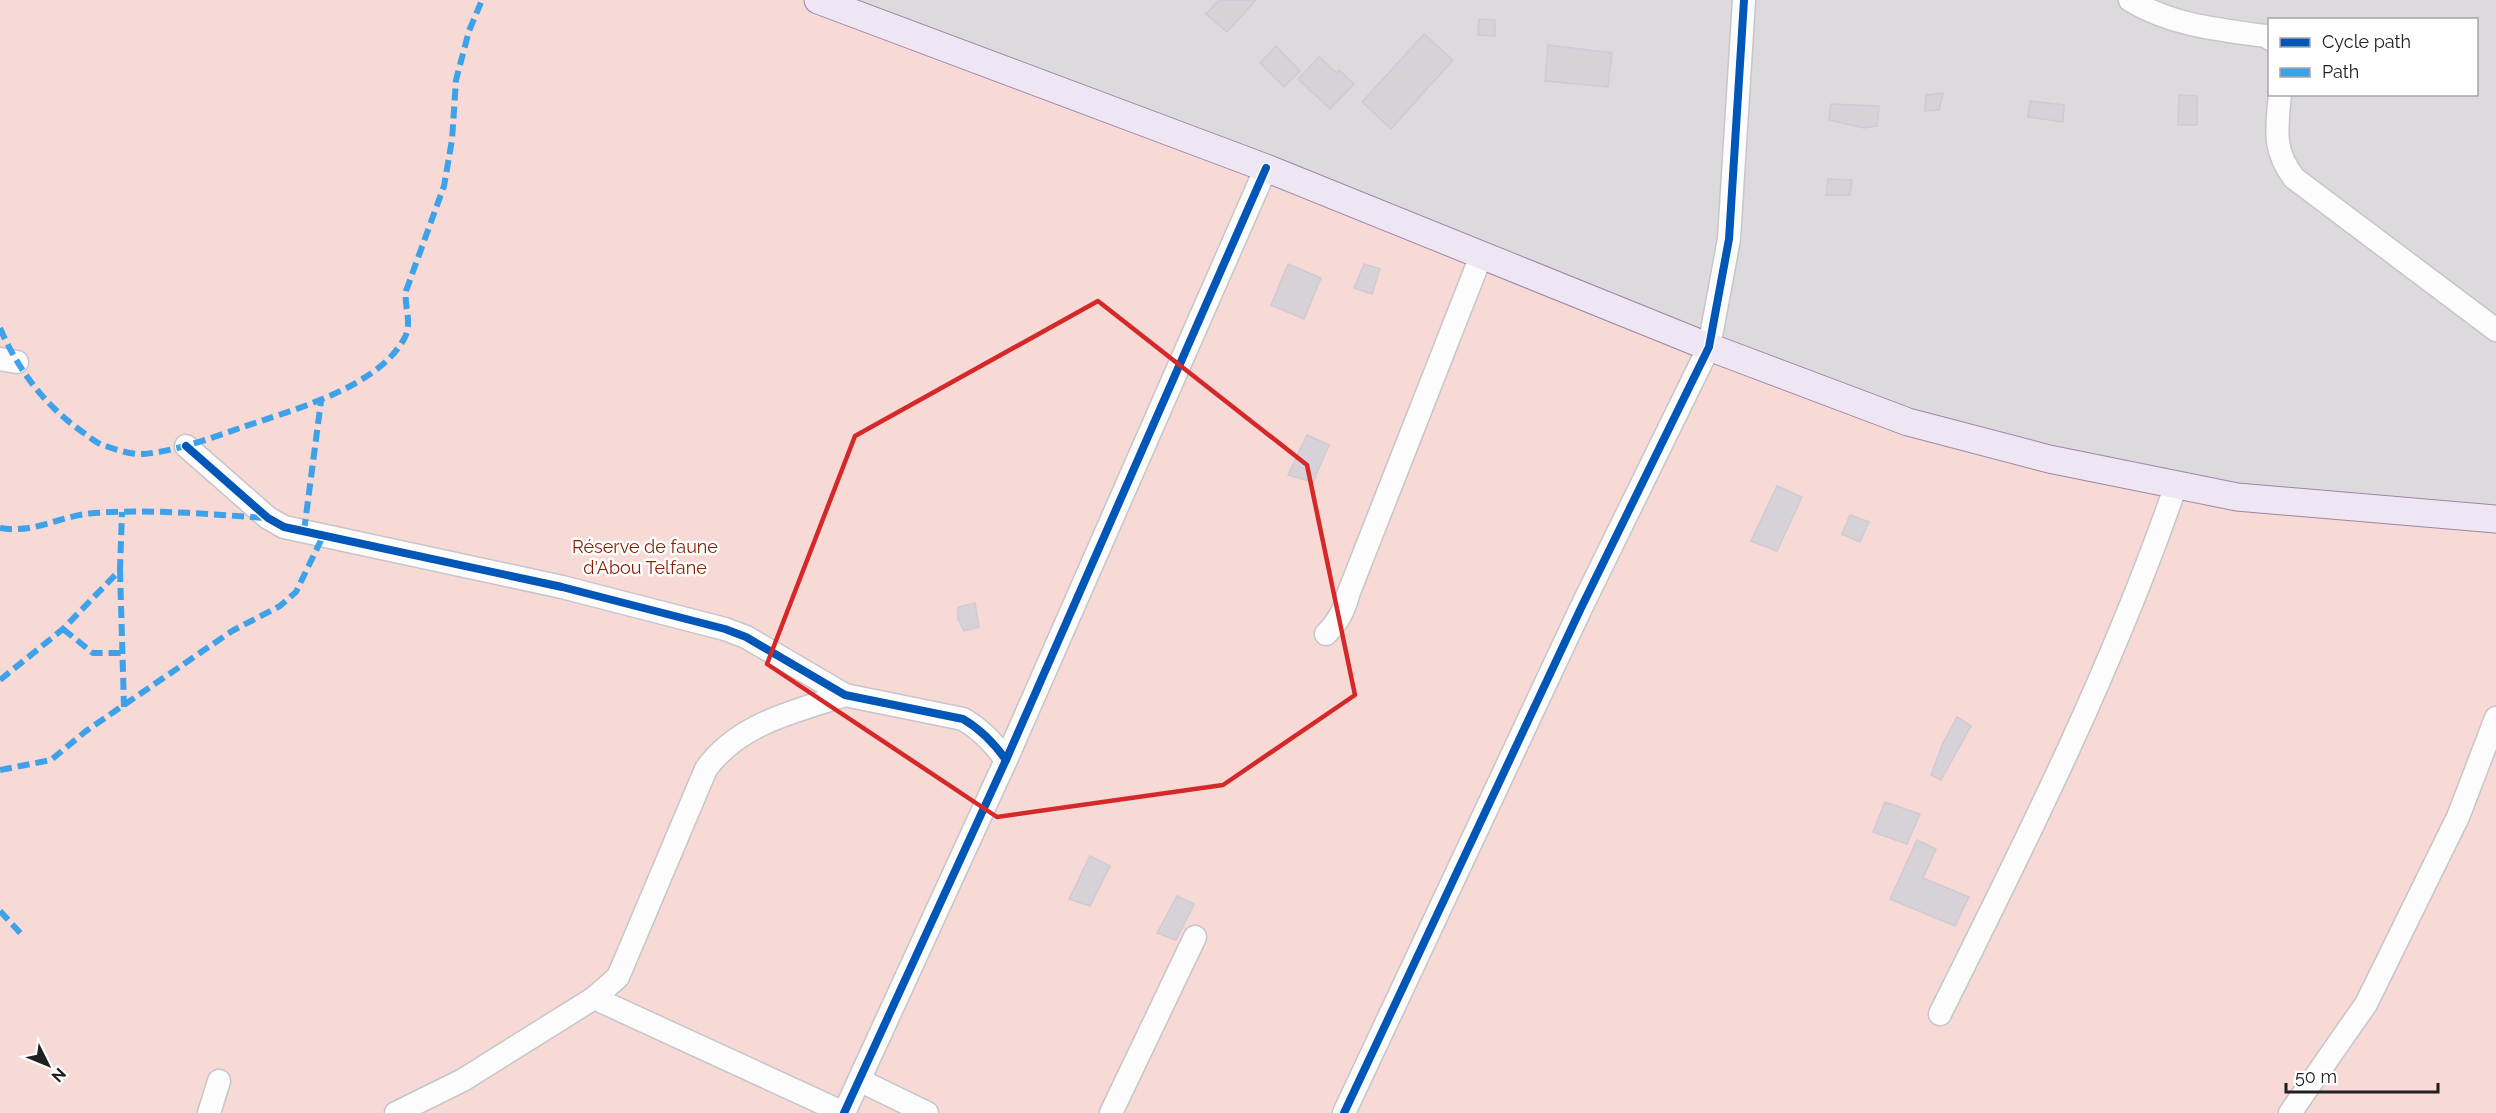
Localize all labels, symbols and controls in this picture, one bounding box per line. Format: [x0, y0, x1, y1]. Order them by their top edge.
legend [2268, 18, 2478, 96]
text: Cycle path [2322, 31, 2411, 52]
text: Path [2322, 61, 2359, 82]
park label: Réserve de faune d'Abou Telfane [572, 536, 718, 578]
north arrow [18, 1035, 78, 1095]
scale bar [2286, 1056, 2438, 1094]
text: N [47, 1064, 70, 1086]
text: 50 m [2295, 1066, 2337, 1087]

